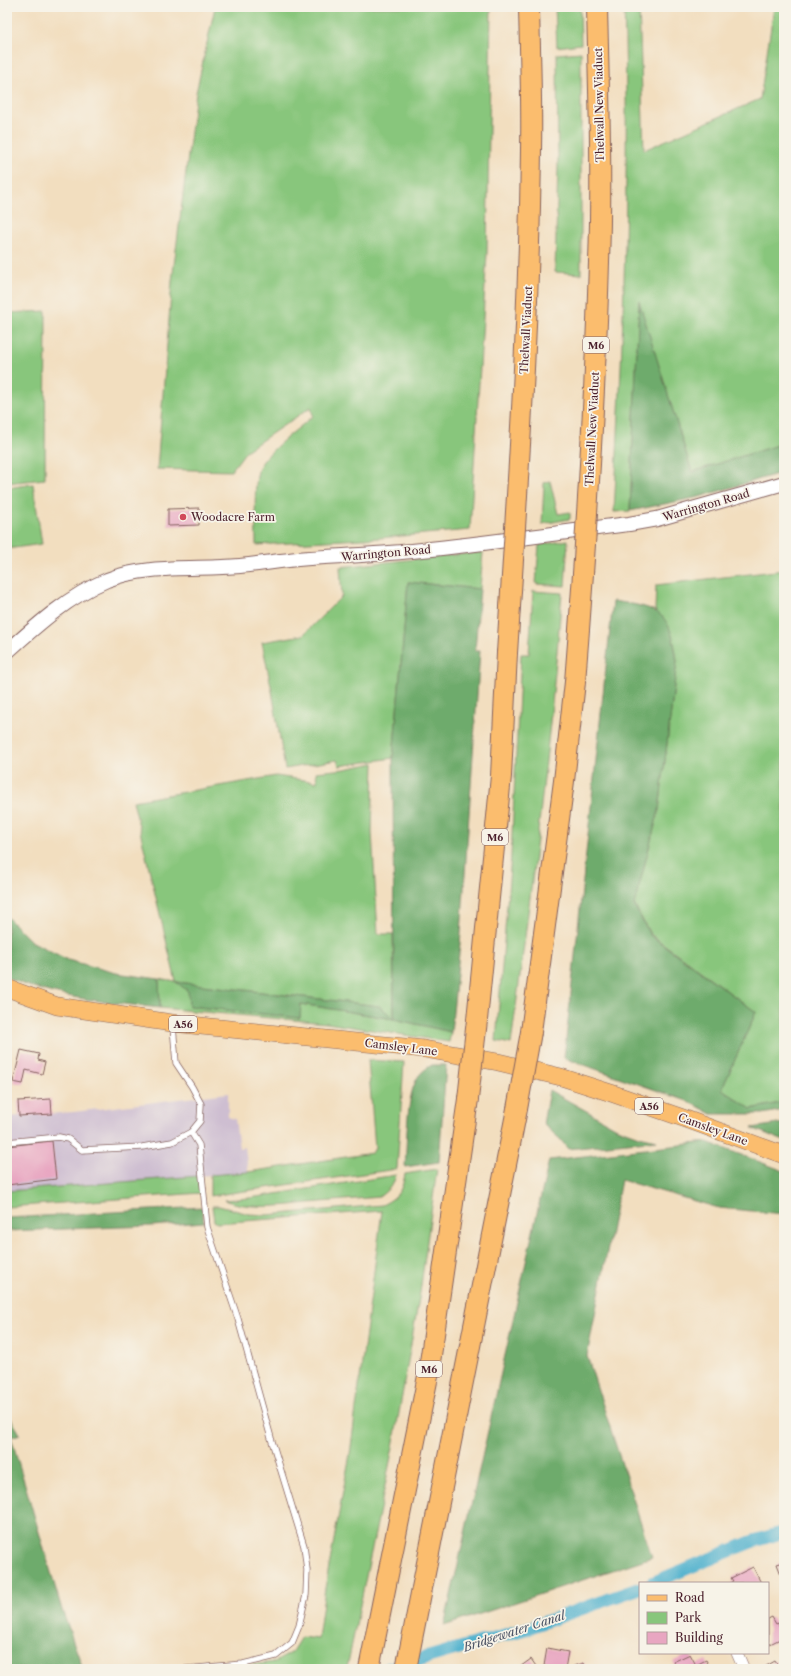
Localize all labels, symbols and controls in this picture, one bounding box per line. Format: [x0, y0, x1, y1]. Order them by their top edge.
street label: Thelwall New Viaduct [591, 47, 607, 163]
street label: Thelwall Viaduct [517, 285, 535, 374]
road number: M6 [583, 337, 609, 353]
street label: Thelwall New Viaduct [582, 371, 602, 487]
street label: Warrington Road [660, 486, 751, 524]
place label: Woodacre Farm [190, 510, 276, 524]
marker: Woodacre Farm [178, 512, 188, 522]
street label: Warrington Road [340, 542, 432, 564]
road number: M6 [482, 829, 508, 845]
road number: A56 [169, 1016, 197, 1032]
street label: Camsley Lane [364, 1036, 438, 1058]
road number: A56 [635, 1098, 663, 1114]
street label: Camsley Lane [676, 1110, 750, 1148]
road number: M6 [416, 1361, 442, 1377]
legend [639, 1582, 769, 1654]
text: Road [675, 1590, 705, 1605]
water label: Bridgewater Canal [460, 1607, 568, 1655]
text: Park [675, 1610, 702, 1625]
text: Building [675, 1630, 723, 1645]

